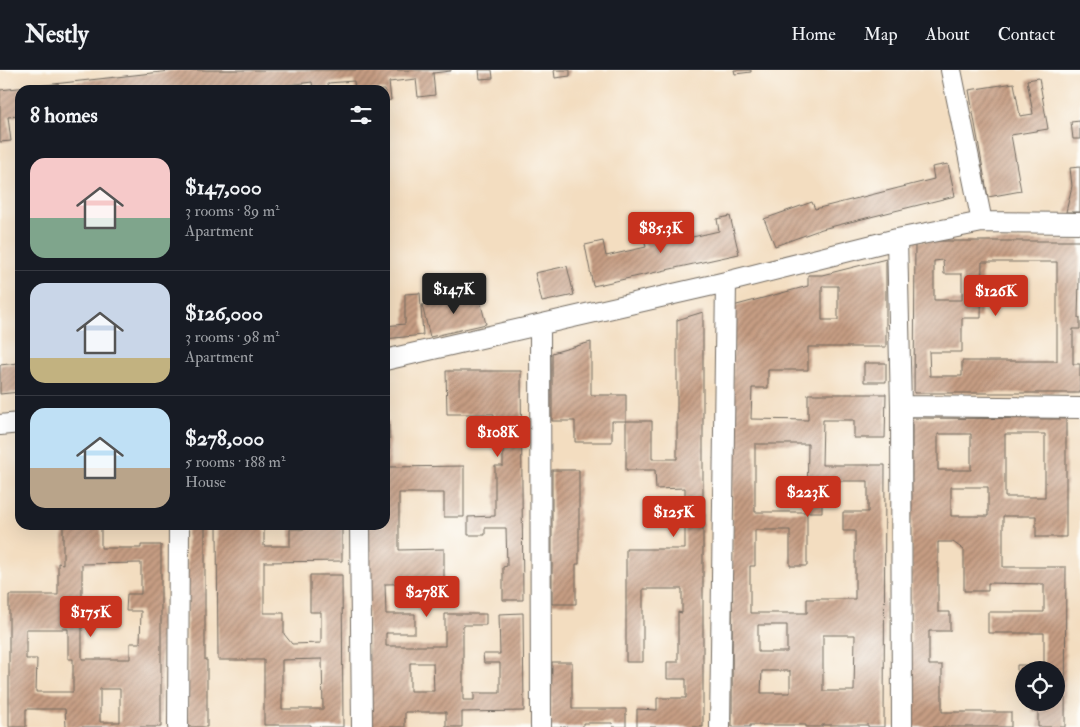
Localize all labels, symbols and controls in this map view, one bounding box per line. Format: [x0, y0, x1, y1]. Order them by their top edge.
text: Nestly [25, 19, 89, 50]
text: Home [791, 23, 836, 46]
text: Map [864, 23, 898, 46]
text: About [926, 23, 970, 46]
text: Contact [998, 23, 1055, 46]
icon: filters [347, 101, 375, 129]
text: 8 homes [30, 102, 98, 129]
text: $147,000 [185, 174, 262, 201]
icon: home [70, 178, 130, 238]
text: 3 rooms · 89 m² [185, 201, 280, 221]
pin: $85.3K [620, 212, 702, 254]
text: $85.3K [639, 218, 683, 238]
text: Apartment [185, 221, 253, 241]
pin: $147K [419, 272, 489, 315]
pin: $126K [961, 274, 1031, 317]
text: $147K [433, 279, 475, 299]
text: $126K [975, 281, 1017, 301]
text: $126,000 [185, 300, 263, 327]
icon: home [70, 303, 130, 363]
text: 3 rooms · 98 m² [185, 327, 280, 347]
text: Apartment [185, 347, 253, 367]
pin: $108K [463, 416, 533, 458]
text: $108K [477, 422, 519, 442]
text: $278,000 [185, 425, 264, 452]
icon: home [70, 428, 130, 488]
text: 5 rooms · 188 m² [185, 452, 286, 472]
text: House [185, 472, 226, 492]
pin: $223K [773, 476, 843, 518]
text: $223K [787, 482, 829, 502]
pin: $125K [639, 496, 709, 538]
text: $125K [653, 502, 695, 522]
pin: $278K [392, 576, 462, 618]
text: $278K [405, 582, 449, 602]
pin: $175K [56, 596, 126, 638]
text: $175K [71, 602, 111, 622]
map controls [1015, 661, 1065, 711]
button: locate [1015, 661, 1065, 711]

